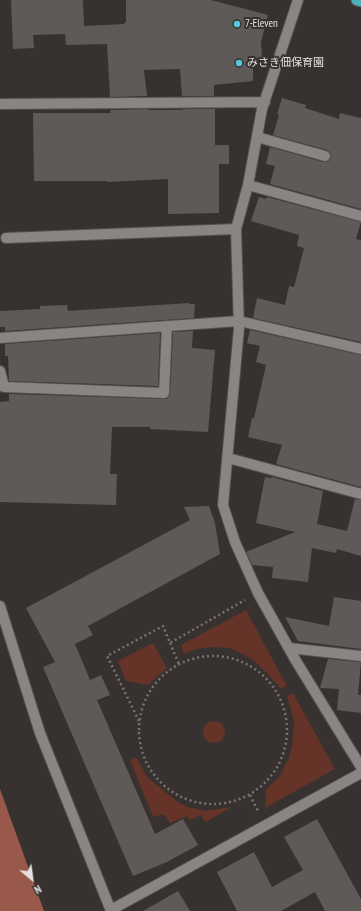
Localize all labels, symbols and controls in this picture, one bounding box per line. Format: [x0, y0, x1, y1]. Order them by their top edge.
place label: 7-Eleven [245, 17, 278, 31]
marker: 7-Eleven [232, 19, 242, 29]
place label: みさき佃保育園 [247, 56, 324, 70]
marker: みさき佃保育園 [234, 58, 244, 68]
north arrow [12, 859, 52, 899]
text: N [32, 882, 44, 897]

